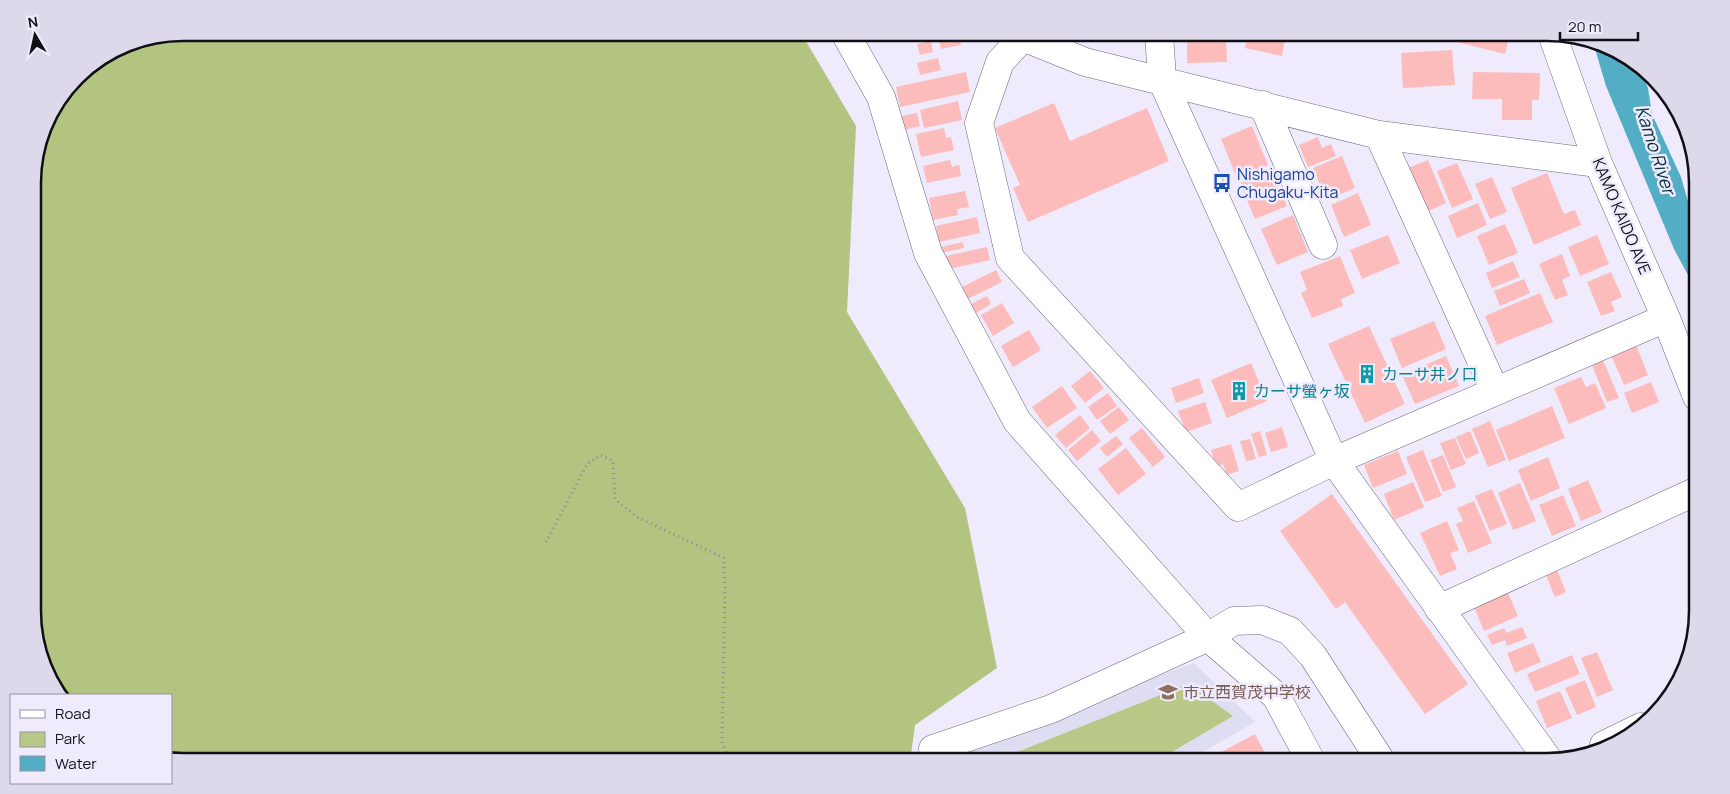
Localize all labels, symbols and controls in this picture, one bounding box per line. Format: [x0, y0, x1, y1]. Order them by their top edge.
north arrow [10, 10, 60, 60]
scale bar [1560, 10, 1638, 42]
text: N [26, 11, 39, 32]
text: 20 m [1568, 16, 1601, 37]
water label: Kamo River [1630, 102, 1682, 199]
street label: KAMO KAIDO AVE [1588, 154, 1656, 278]
place label: Nishigamo Chugaku-Kita [1237, 163, 1339, 203]
bus stop icon: Nishigamo Chugaku-Kita [1211, 172, 1233, 194]
building icon: カーサ井ノ口 [1356, 363, 1378, 385]
place label: カーサ井ノ口 [1382, 363, 1478, 385]
building icon: カーサ螢ヶ坂 [1228, 380, 1250, 402]
place label: カーサ螢ヶ坂 [1254, 380, 1350, 402]
school or university icon: 市立西賀茂中学校 [1157, 681, 1179, 703]
place label: 市立西賀茂中学校 [1183, 681, 1311, 703]
legend [10, 694, 172, 784]
text: Road [55, 703, 91, 724]
text: Park [55, 728, 85, 749]
text: Water [55, 753, 97, 774]

